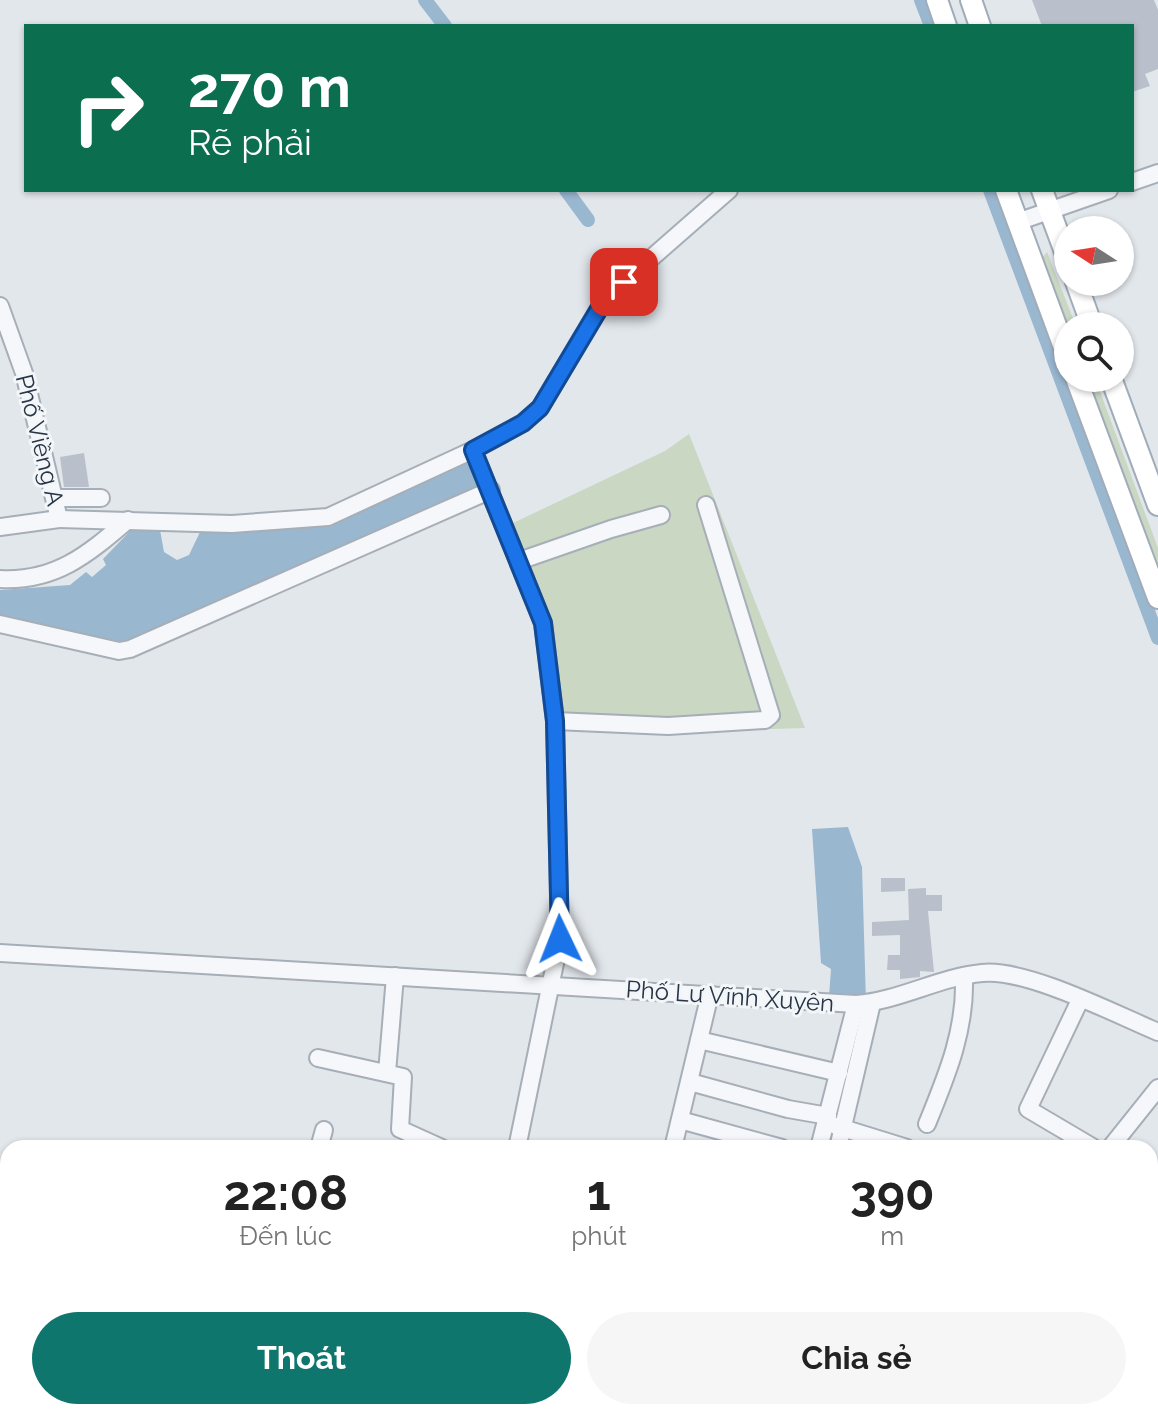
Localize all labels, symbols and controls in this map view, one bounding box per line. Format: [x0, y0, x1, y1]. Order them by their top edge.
text: 270 m [188, 54, 351, 120]
icon: right [56, 56, 160, 160]
text: Rẽ phải [188, 121, 312, 163]
north arrow [1054, 216, 1134, 296]
map controls [1054, 216, 1134, 392]
pin [590, 248, 658, 316]
icon: arrive [602, 260, 646, 304]
button: search [1054, 312, 1134, 392]
street label: Phố Viềng A [10, 371, 70, 509]
position arrow [518, 897, 602, 981]
street label: Phố Lư Vĩnh Xuyên [625, 974, 835, 1018]
text: 22:08 [223, 1165, 348, 1221]
text: 1 [587, 1165, 611, 1221]
text: 390 [850, 1165, 935, 1221]
text: Đến lúc [239, 1221, 332, 1251]
text: phút [571, 1221, 627, 1251]
text: m [880, 1221, 904, 1251]
button: Thoát [32, 1312, 571, 1404]
button: Chia sẻ [587, 1312, 1126, 1404]

